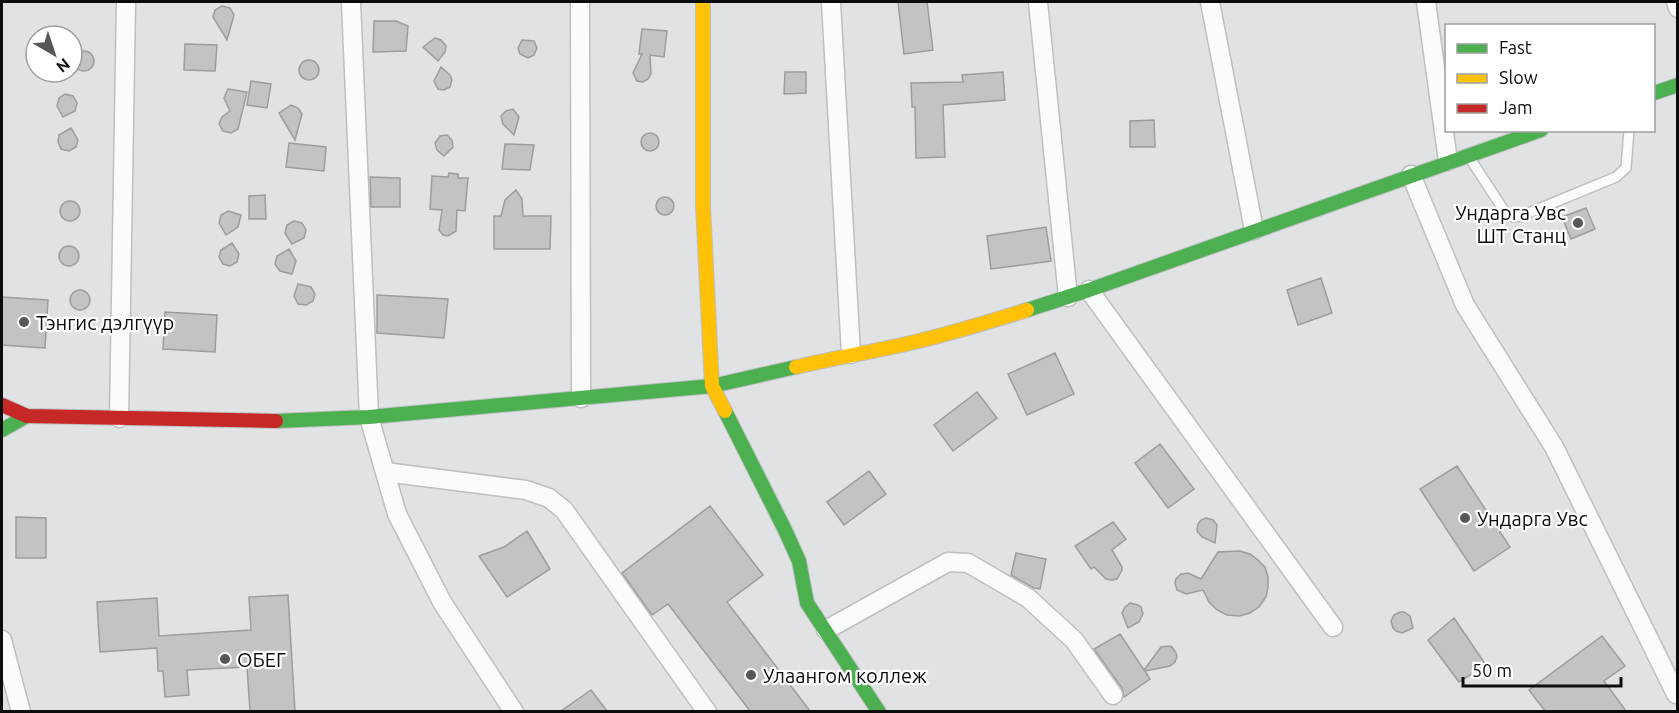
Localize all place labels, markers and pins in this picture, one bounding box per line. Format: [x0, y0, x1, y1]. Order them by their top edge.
place label: Ундарга Увс ШТ Станц [1455, 201, 1566, 247]
marker: Ундарга Увс ШТ Станц [1571, 216, 1585, 230]
place label: Тэнгис дэлгүүр [36, 311, 174, 334]
marker: Тэнгис дэлгүүр [17, 315, 31, 329]
place label: Ундарга Увс [1477, 507, 1588, 530]
marker: Ундарга Увс [1458, 511, 1472, 525]
place label: ОБЕГ [237, 648, 286, 671]
marker: ОБЕГ [218, 652, 232, 666]
place label: Улаангом коллеж [763, 664, 927, 687]
marker: Улаангом коллеж [744, 668, 758, 682]

